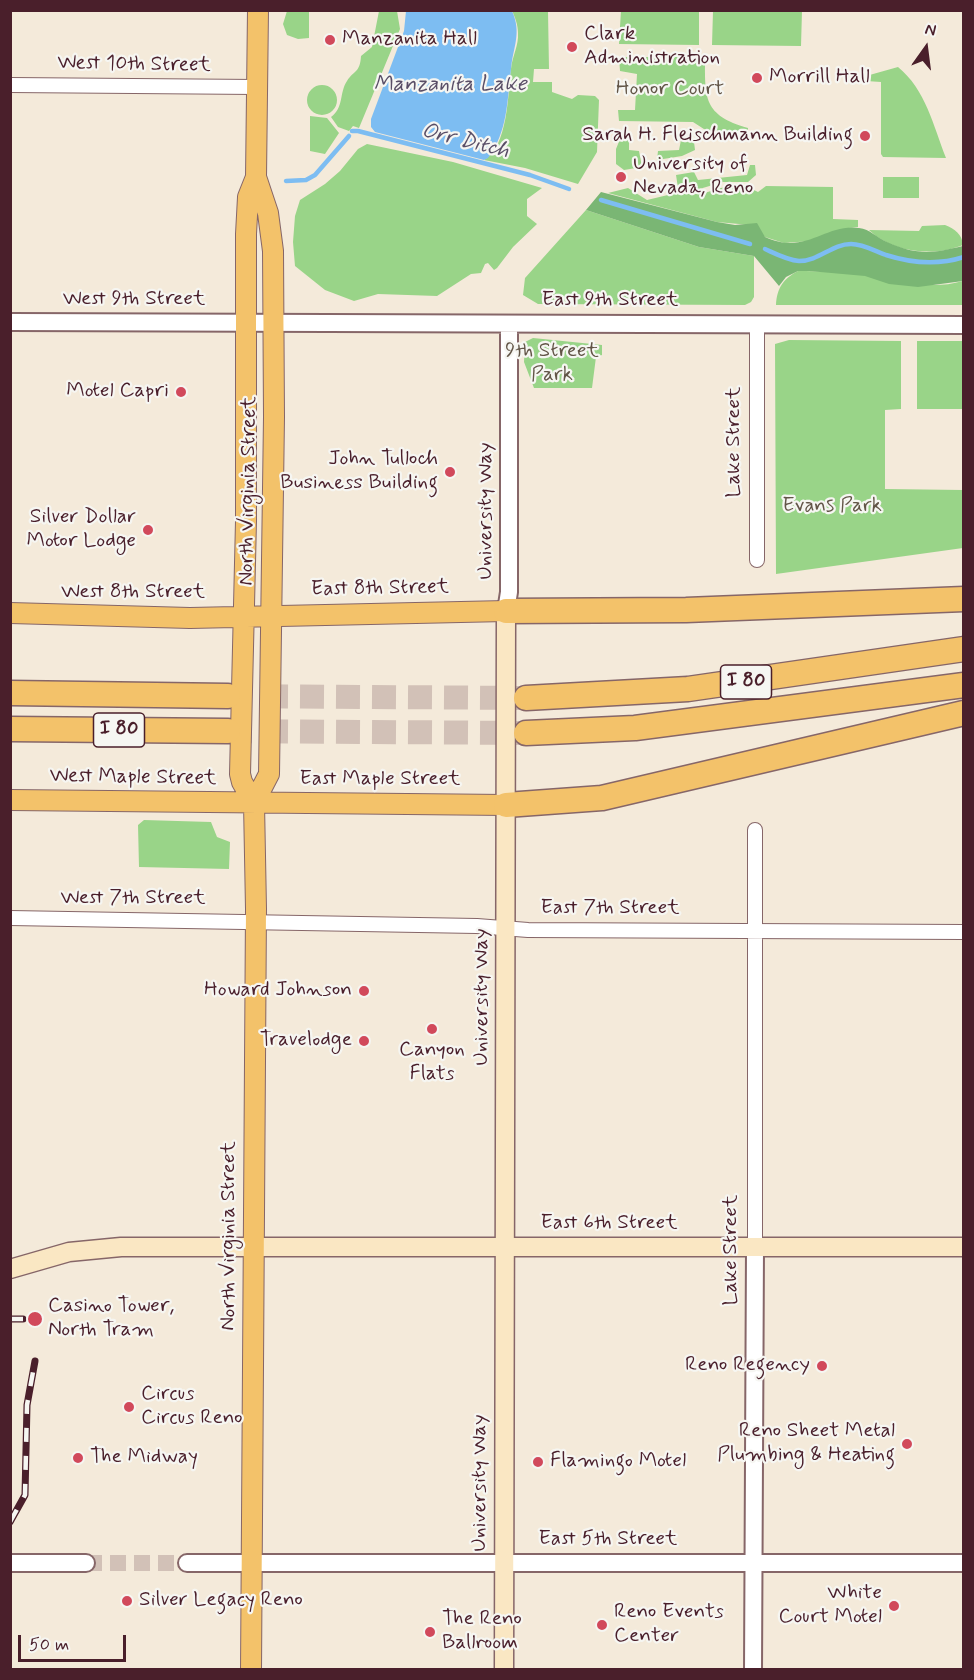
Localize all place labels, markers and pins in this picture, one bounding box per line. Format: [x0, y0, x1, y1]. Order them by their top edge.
place label: Clark Administration [584, 22, 720, 72]
place label: Manzanita Hall [342, 27, 477, 53]
marker: Manzanita Hall [323, 33, 337, 47]
marker: Clark Administration [565, 40, 579, 54]
place label: Morrill Hall [769, 65, 870, 91]
marker: Morrill Hall [750, 71, 764, 85]
place label: Sarah H. Fleischmann Building [582, 123, 853, 149]
marker: Sarah H. Fleischmann Building [858, 129, 872, 143]
place label: University of Nevada, Reno [633, 152, 753, 202]
marker: University of Nevada, Reno [614, 170, 628, 184]
place label: Motel Capri [66, 379, 169, 405]
marker: Motel Capri [174, 385, 188, 399]
place label: John Tulloch Business Building [280, 447, 438, 497]
marker: John Tulloch Business Building [443, 465, 457, 479]
place label: Silver Dollar Motor Lodge [26, 505, 136, 555]
marker: Silver Dollar Motor Lodge [141, 523, 155, 537]
place label: Howard Johnson [204, 978, 352, 1004]
marker: Howard Johnson [357, 984, 371, 998]
marker: Canyon Flats [425, 1022, 439, 1036]
place label: Travelodge [260, 1028, 352, 1054]
marker: Travelodge [357, 1034, 371, 1048]
place label: Canyon Flats [399, 1038, 465, 1088]
place label: Casino Tower, North Tram [48, 1294, 174, 1344]
marker: Casino Tower, North Tram [26, 1310, 44, 1328]
place label: Reno Regency [685, 1353, 810, 1379]
marker: Reno Regency [815, 1359, 829, 1373]
place label: Circus Circus Reno [141, 1382, 243, 1432]
marker: Circus Circus Reno [122, 1400, 136, 1414]
place label: Reno Sheet Metal Plumbing & Heating [717, 1419, 895, 1469]
marker: Reno Sheet Metal Plumbing & Heating [900, 1437, 914, 1451]
place label: The Midway [90, 1445, 198, 1471]
place label: Flamingo Motel [550, 1449, 686, 1475]
marker: The Midway [71, 1451, 85, 1465]
marker: Flamingo Motel [531, 1455, 545, 1469]
place label: White Court Motel [778, 1581, 882, 1631]
place label: Silver Legacy Reno [139, 1588, 303, 1614]
marker: Silver Legacy Reno [120, 1594, 134, 1608]
marker: White Court Motel [887, 1599, 901, 1613]
place label: Reno Events Center [614, 1600, 724, 1650]
place label: The Reno Ballroom [442, 1607, 522, 1657]
marker: Reno Events Center [595, 1618, 609, 1632]
marker: The Reno Ballroom [423, 1625, 437, 1639]

